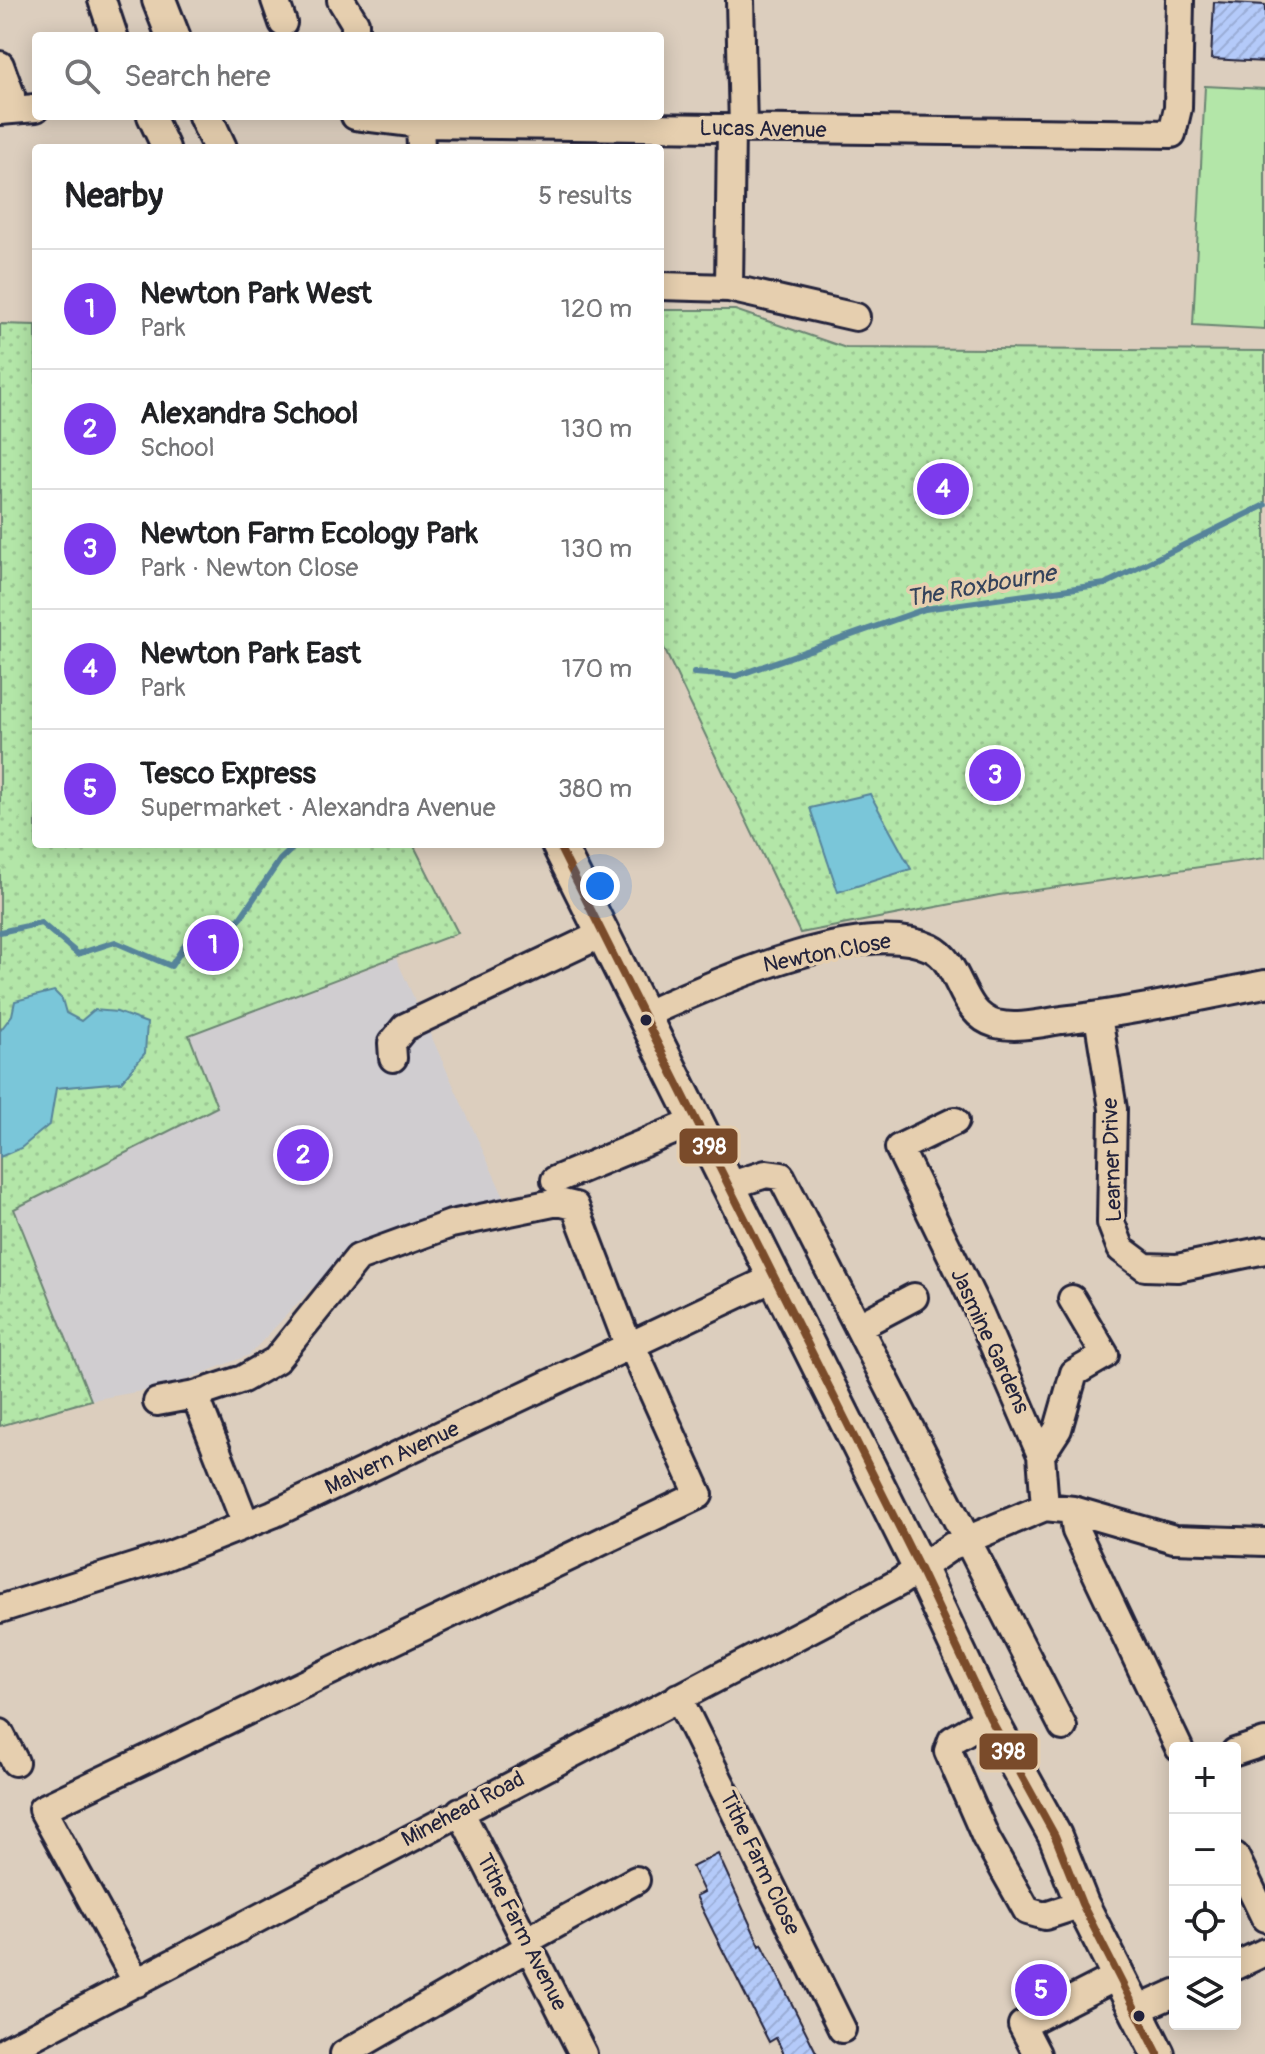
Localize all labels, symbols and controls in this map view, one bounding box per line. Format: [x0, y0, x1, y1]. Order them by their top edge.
search box [32, 32, 664, 120]
icon: search [60, 54, 104, 98]
text: Search here [124, 58, 271, 95]
street label: Lucas Avenue [699, 114, 827, 144]
text: Nearby [64, 175, 163, 218]
text: 5 results [538, 180, 632, 212]
text: Newton Park West [140, 275, 372, 312]
text: 1 [85, 293, 95, 325]
text: 120 m [561, 293, 632, 325]
text: Park [140, 312, 186, 344]
text: Alexandra School [140, 395, 358, 432]
text: 2 [83, 413, 97, 445]
text: 130 m [561, 413, 632, 445]
text: School [140, 432, 215, 464]
pin: 4 [917, 459, 969, 519]
text: Newton Farm Ecology Park [140, 515, 478, 552]
text: 3 [83, 533, 97, 565]
text: 130 m [561, 533, 632, 565]
text: Park · Newton Close [140, 552, 358, 584]
water label: The Roxbourne [904, 558, 1060, 613]
text: Newton Park East [140, 635, 361, 672]
text: 4 [82, 653, 98, 685]
text: 170 m [562, 653, 632, 685]
text: Park [140, 672, 186, 704]
pin: 3 [969, 745, 1021, 805]
text: Tesco Express [140, 755, 316, 792]
text: 5 [83, 773, 97, 805]
text: 380 m [558, 773, 632, 805]
text: Supermarket · Alexandra Avenue [140, 792, 495, 824]
your location [580, 866, 620, 906]
pin: 1 [187, 915, 239, 975]
street label: Newton Close [761, 927, 893, 979]
unlabelled marker [638, 1012, 654, 1028]
street label: Learner Drive [1096, 1097, 1128, 1223]
pin: 2 [277, 1125, 329, 1185]
line badge: 398 [678, 1127, 739, 1165]
text: 398 [692, 1133, 726, 1161]
street label: Jasmine Gardens [944, 1264, 1036, 1418]
street label: Malvern Avenue [320, 1415, 464, 1501]
line badge: 398 [978, 1732, 1039, 1771]
text: 398 [991, 1738, 1025, 1766]
map controls [1169, 1742, 1241, 2030]
button: + [1169, 1742, 1241, 1814]
street label: Minehead Road [397, 1765, 529, 1853]
street label: Tithe Farm Close [713, 1787, 807, 1940]
button: − [1169, 1814, 1241, 1886]
street label: Tithe Farm Avenue [470, 1849, 574, 2016]
button: locate [1169, 1886, 1241, 1958]
button: layers [1169, 1958, 1241, 2030]
pin: 5 [1015, 1960, 1067, 2020]
unlabelled marker [1131, 2008, 1147, 2024]

